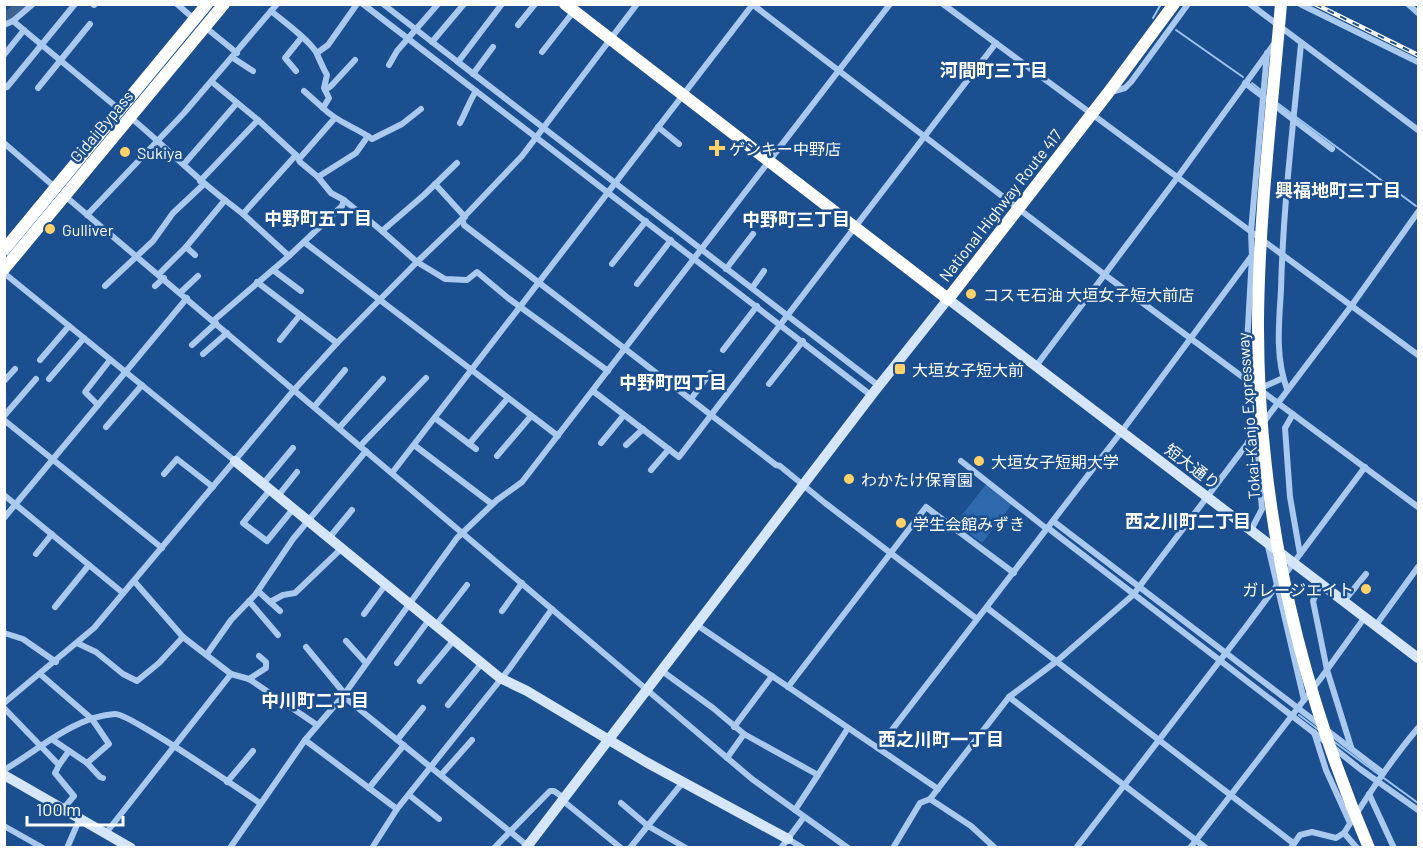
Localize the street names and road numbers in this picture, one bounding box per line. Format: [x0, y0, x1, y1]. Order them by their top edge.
street label: Gidai Bypass [66, 86, 136, 166]
street label: National Highway Route 417 [935, 125, 1066, 285]
street label: Tokai-Kanjo Expressway [1233, 331, 1263, 500]
street label: 短大通り [1162, 439, 1224, 493]

